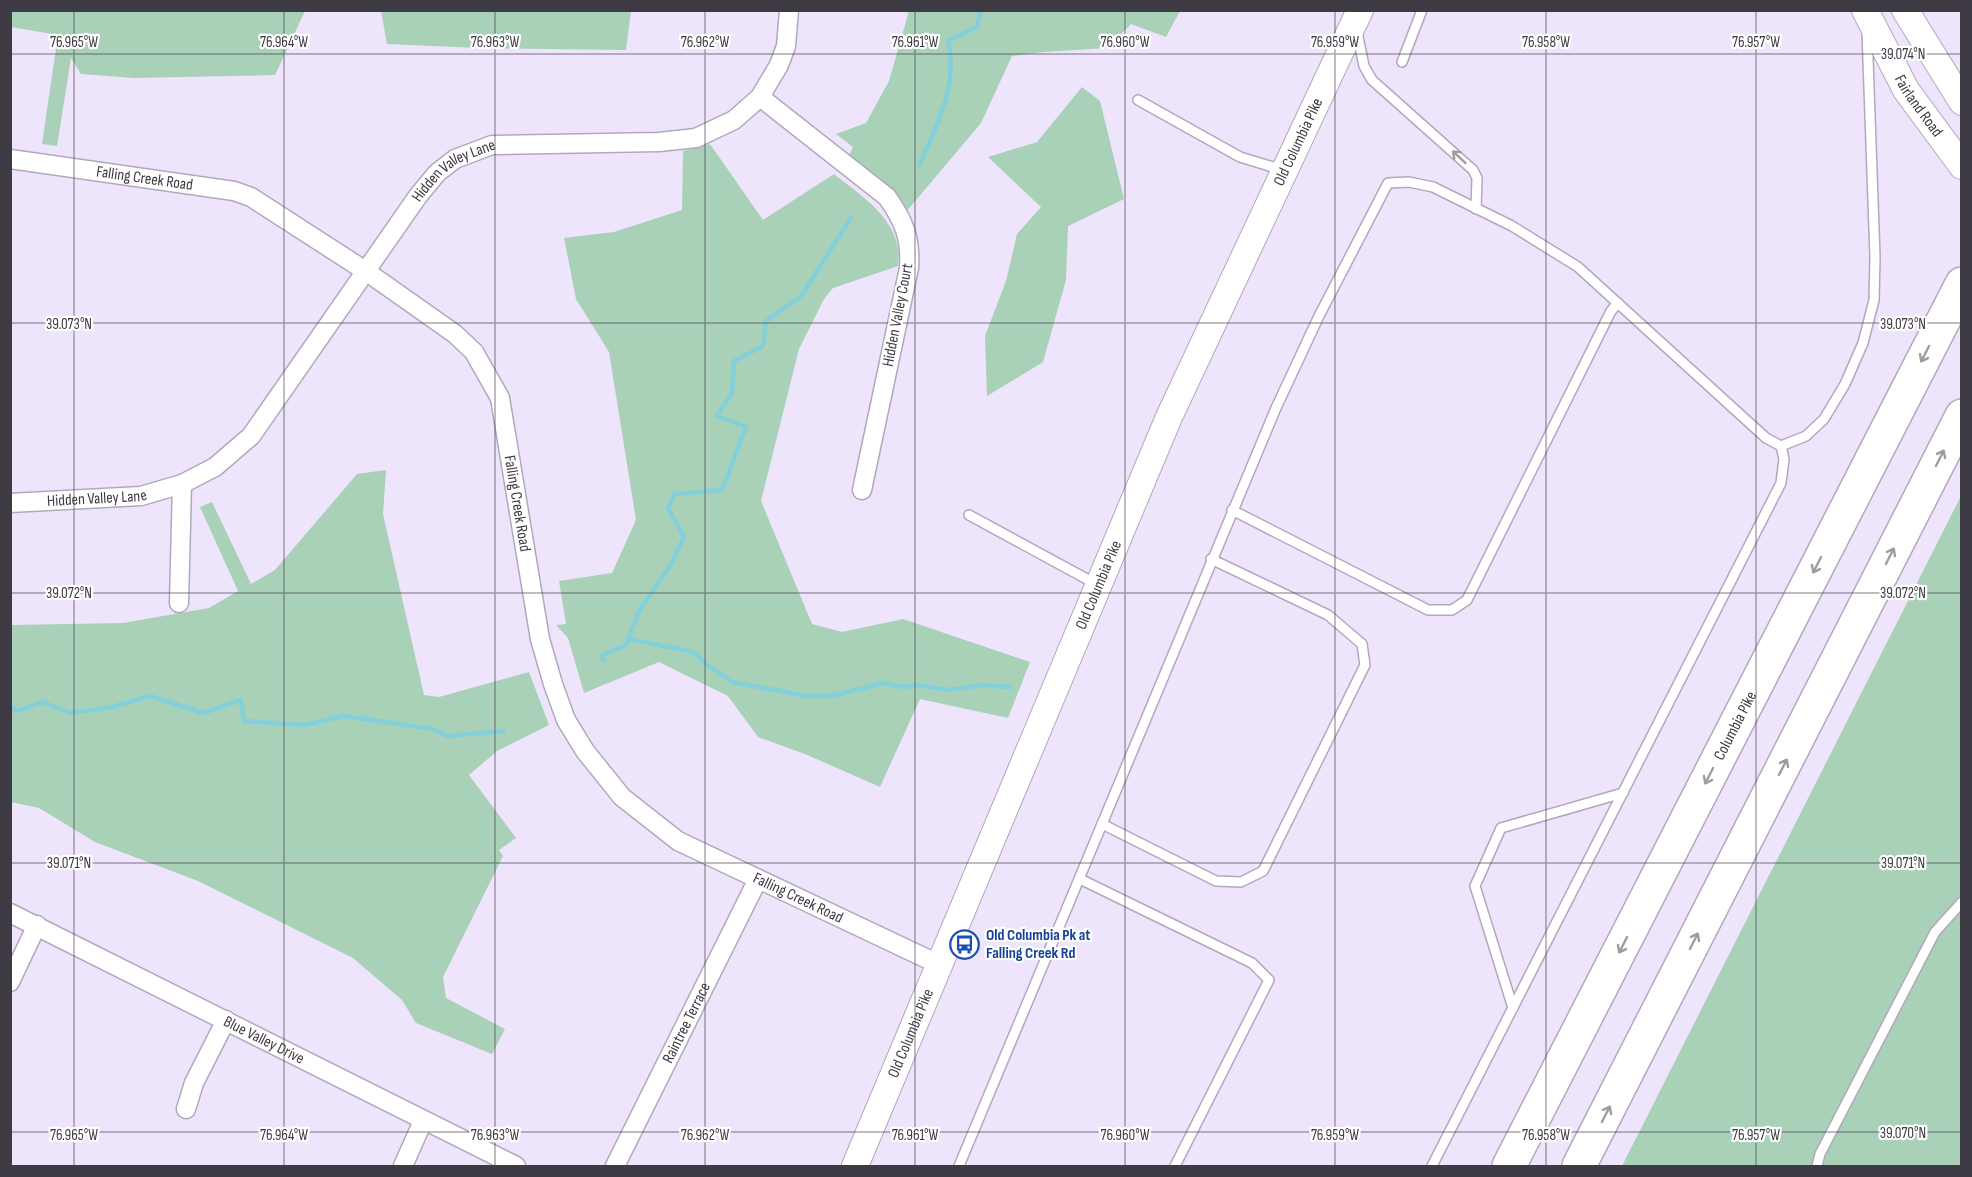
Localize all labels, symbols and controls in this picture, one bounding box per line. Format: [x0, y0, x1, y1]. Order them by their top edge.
text: 76.965°W [50, 33, 98, 52]
text: 76.964°W [260, 33, 308, 52]
text: 76.963°W [471, 33, 519, 52]
text: 76.962°W [681, 33, 729, 52]
text: 76.961°W [892, 33, 939, 52]
text: 76.960°W [1101, 33, 1150, 52]
text: 76.959°W [1311, 33, 1359, 52]
text: 76.958°W [1522, 33, 1570, 52]
text: 76.957°W [1732, 33, 1780, 52]
text: 39.074°N [1881, 45, 1925, 64]
street label: Fairland Road [1890, 72, 1947, 141]
street label: Old Columbia Pike [1269, 95, 1327, 189]
street label: Hidden Valley Lane [407, 135, 498, 205]
one-way arrow [1451, 150, 1466, 164]
street label: Falling Creek Road [95, 162, 194, 195]
street label: Hidden Valley Court [879, 262, 917, 368]
text: 39.073°N [46, 315, 92, 334]
text: 39.073°N [1880, 315, 1926, 334]
one-way arrow [1919, 345, 1930, 363]
one-way arrow [1935, 450, 1946, 468]
street label: Falling Creek Road [500, 454, 535, 553]
street label: Hidden Valley Lane [47, 485, 149, 511]
street label: Old Columbia Pike [1071, 538, 1126, 632]
one-way arrow [1885, 547, 1897, 565]
one-way arrow [1811, 556, 1823, 574]
text: 39.072°N [46, 584, 92, 603]
text: 39.072°N [1880, 584, 1926, 603]
street label: Columbia Pike [1710, 688, 1761, 763]
one-way arrow [1778, 758, 1789, 776]
one-way arrow [1703, 767, 1715, 785]
text: 39.071°N [47, 854, 91, 873]
text: 39.071°N [1881, 854, 1925, 873]
street label: Falling Creek Road [750, 868, 846, 927]
place label: Old Columbia Pk at Falling Creek Rd [986, 926, 1091, 963]
bus stop icon: Old Columbia Pk at Falling Creek Rd [949, 928, 981, 960]
one-way arrow [1689, 932, 1701, 950]
one-way arrow [1617, 935, 1628, 953]
street label: Raintree Terrace [658, 979, 714, 1066]
street label: Old Columbia Pike [884, 986, 938, 1081]
street label: Blue Valley Drive [221, 1012, 307, 1068]
one-way arrow [1601, 1106, 1612, 1124]
text: 39.070°N [1880, 1124, 1926, 1143]
text: 76.965°W [50, 1126, 98, 1145]
text: 76.964°W [260, 1126, 308, 1145]
text: 76.963°W [471, 1126, 519, 1145]
text: 76.962°W [681, 1126, 729, 1145]
text: 76.961°W [892, 1126, 939, 1145]
text: 76.960°W [1101, 1126, 1150, 1145]
text: 76.959°W [1311, 1126, 1359, 1145]
text: 76.958°W [1522, 1126, 1570, 1145]
text: 76.957°W [1732, 1126, 1780, 1145]

